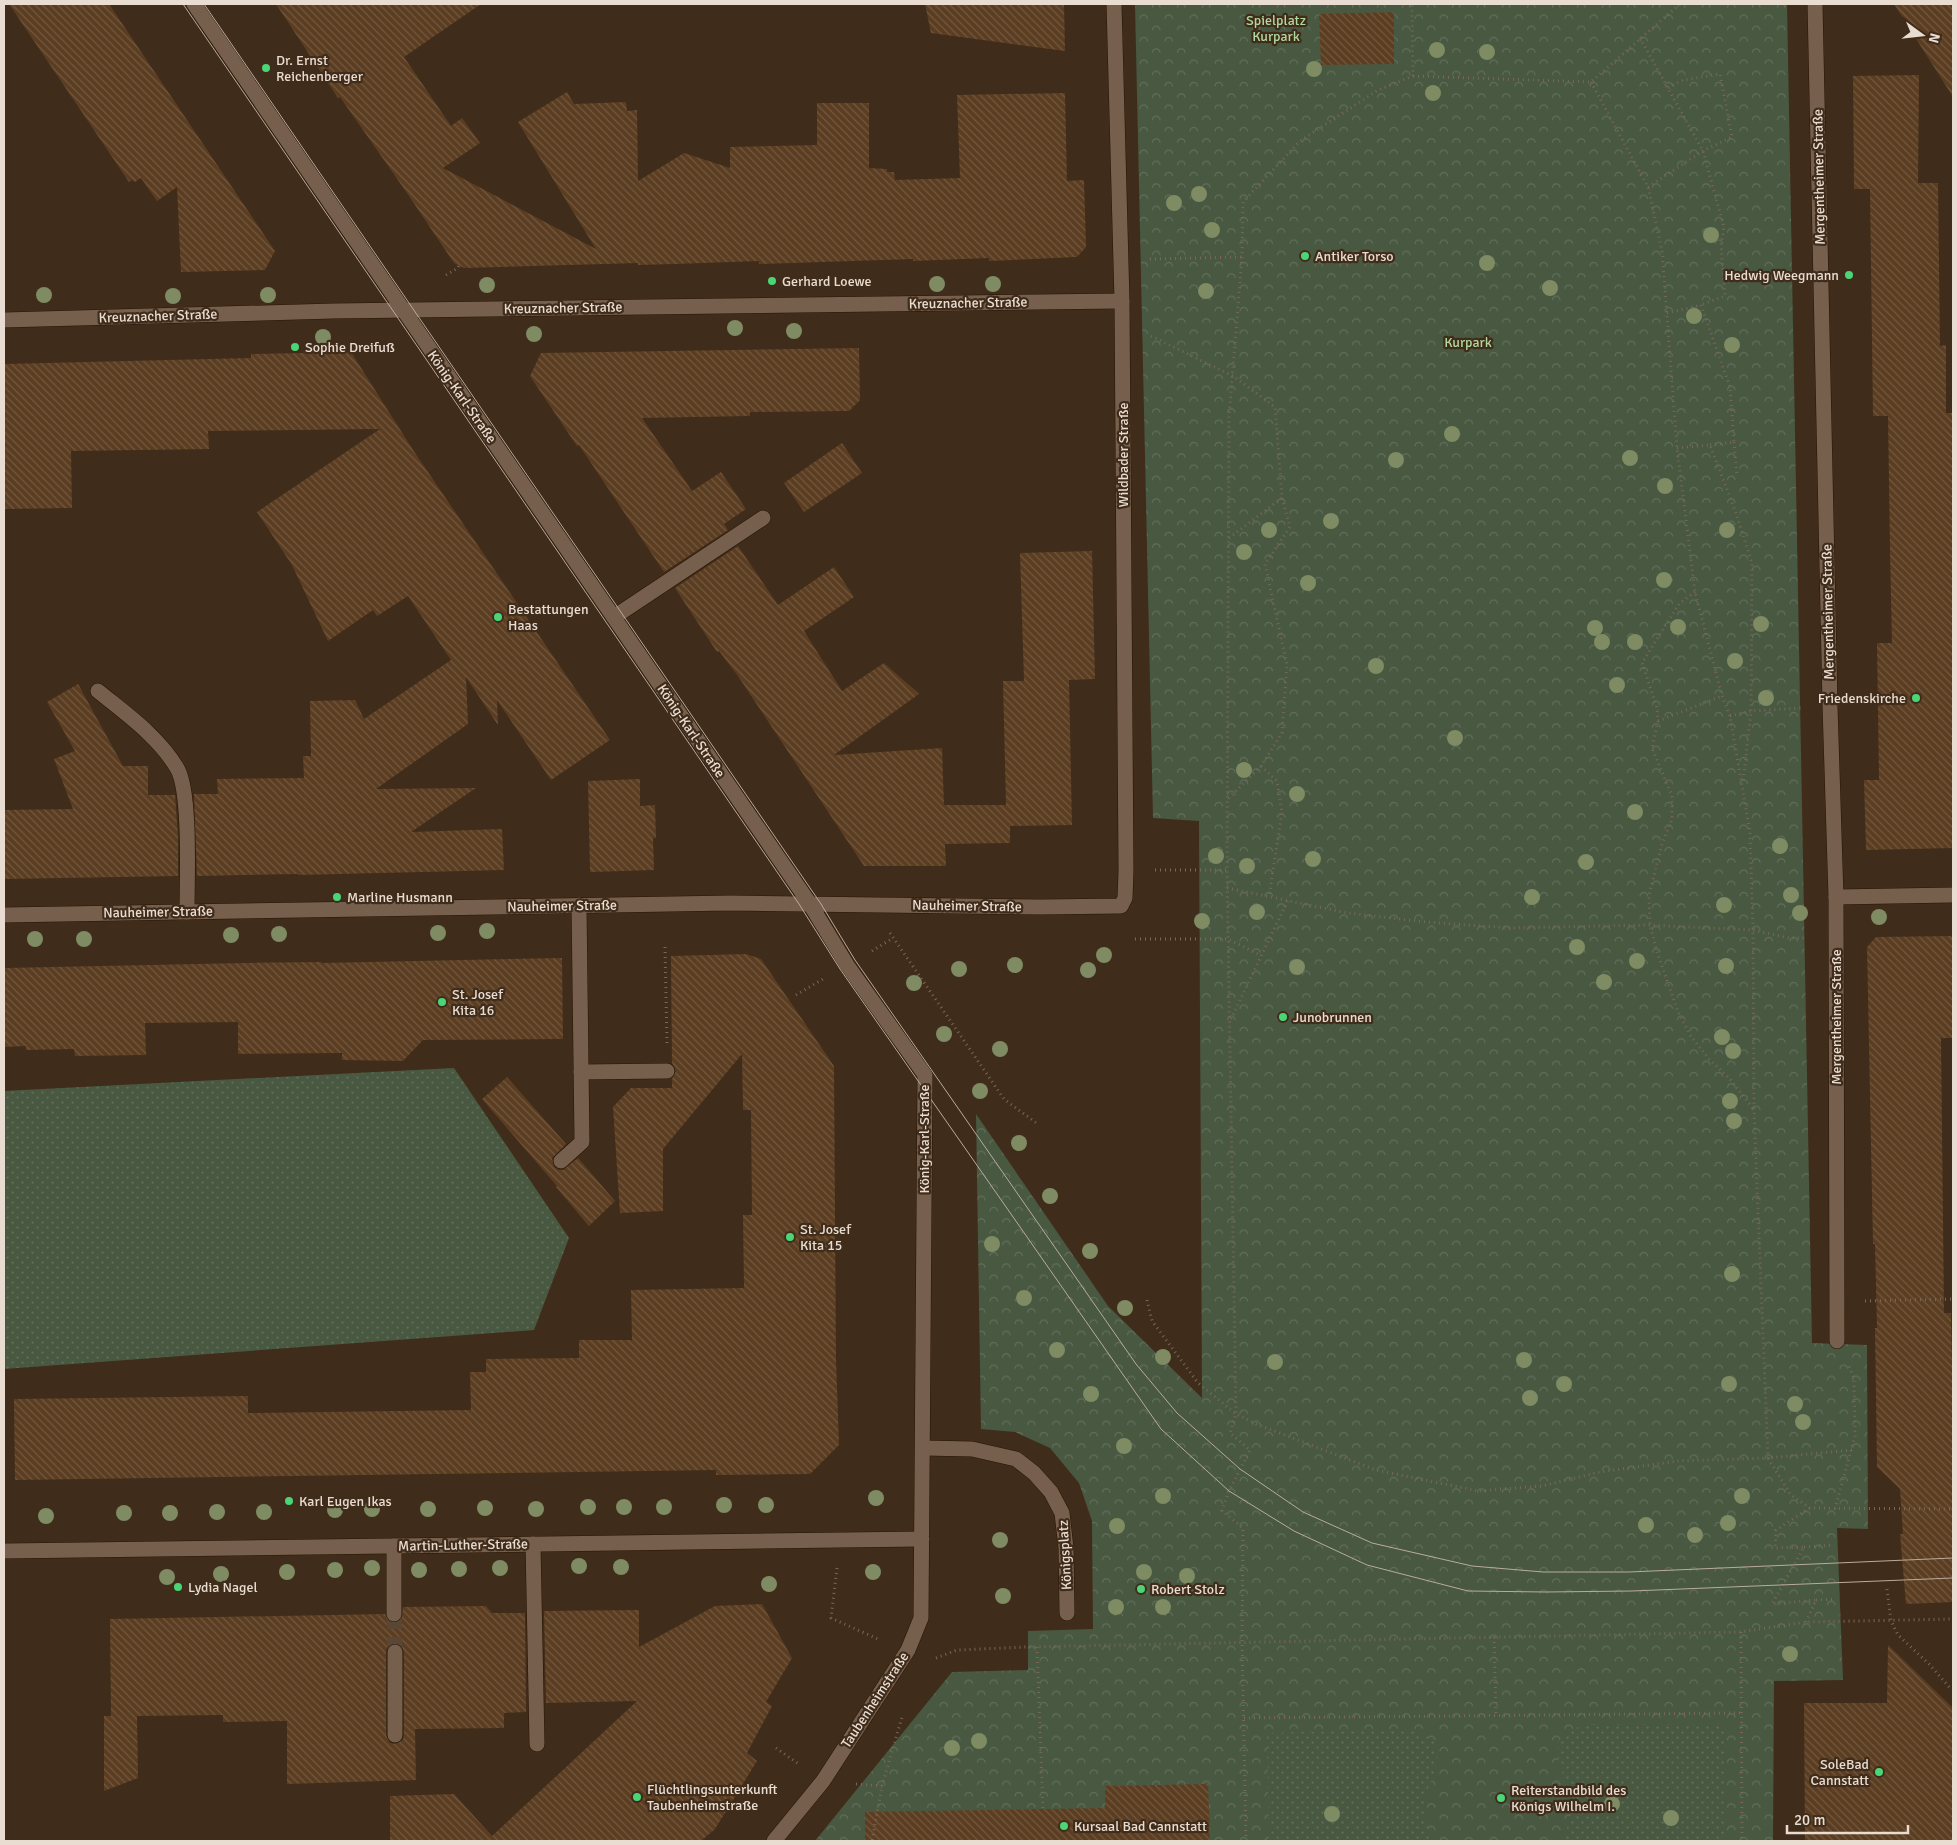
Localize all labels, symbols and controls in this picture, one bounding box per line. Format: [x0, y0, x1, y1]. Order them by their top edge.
north arrow [1897, 10, 1947, 60]
park label: Spielplatz Kurpark [1246, 12, 1306, 45]
text: N [1925, 31, 1944, 45]
place label: Dr. Ernst Reichenberger [276, 52, 364, 85]
marker: Dr. Ernst Reichenberger [260, 62, 272, 74]
street label: Mergentheimer Straße [1809, 109, 1829, 245]
place label: Antiker Torso [1315, 248, 1394, 265]
marker: Antiker Torso [1299, 250, 1311, 262]
place label: Hedwig Weegmann [1724, 267, 1839, 284]
marker: Hedwig Weegmann [1843, 269, 1855, 281]
place label: Gerhard Loewe [782, 273, 871, 290]
marker: Gerhard Loewe [766, 275, 778, 287]
street label: Kreuznacher Straße [908, 293, 1028, 313]
street label: Kreuznacher Straße [503, 298, 623, 318]
street label: Kreuznacher Straße [98, 305, 218, 327]
park label: Kurpark [1444, 334, 1492, 351]
place label: Sophie Dreifuß [305, 339, 395, 356]
marker: Sophie Dreifuß [289, 341, 301, 353]
street label: König-Karl-Straße [424, 347, 500, 447]
street label: Wildbader Straße [1115, 403, 1132, 507]
street label: Mergentheimer Straße [1818, 544, 1838, 680]
place label: Bestattungen Haas [508, 601, 589, 634]
marker: Bestattungen Haas [492, 611, 504, 623]
street label: König-Karl-Straße [653, 681, 729, 781]
place label: Friedenskirche [1818, 690, 1906, 707]
marker: Friedenskirche [1910, 692, 1922, 704]
place label: Marline Husmann [347, 889, 453, 906]
marker: Marline Husmann [331, 891, 343, 903]
street label: Nauheimer Straße [507, 897, 617, 915]
street label: Nauheimer Straße [912, 897, 1022, 915]
street label: Nauheimer Straße [103, 903, 213, 921]
street label: Mergentheimer Straße [1828, 949, 1845, 1085]
place label: St. Josef Kita 16 [452, 986, 504, 1019]
marker: St. Josef Kita 16 [436, 996, 448, 1008]
place label: Junobrunnen [1293, 1009, 1372, 1026]
marker: Junobrunnen [1277, 1011, 1289, 1023]
street label: König-Karl-Straße [916, 1084, 933, 1194]
place label: St. Josef Kita 15 [800, 1221, 852, 1254]
marker: St. Josef Kita 15 [784, 1231, 796, 1243]
place label: Karl Eugen Ikas [299, 1493, 392, 1510]
marker: Karl Eugen Ikas [283, 1495, 295, 1507]
street label: Königsplatz [1055, 1520, 1075, 1590]
street label: Martin-Luther-Straße [398, 1535, 528, 1555]
place label: Lydia Nagel [188, 1579, 258, 1596]
marker: Lydia Nagel [172, 1581, 184, 1593]
place label: Robert Stolz [1151, 1581, 1225, 1598]
marker: Robert Stolz [1135, 1583, 1147, 1595]
street label: Taubenheimstraße [838, 1649, 912, 1751]
place label: SoleBad Cannstatt [1810, 1756, 1869, 1789]
marker: SoleBad Cannstatt [1873, 1766, 1885, 1778]
place label: Flüchtlingsunterkunft Taubenheimstraße [647, 1781, 777, 1814]
place label: Reiterstandbild des Königs Wilhelm I. [1511, 1782, 1626, 1815]
marker: Flüchtlingsunterkunft Taubenheimstraße [631, 1791, 643, 1803]
marker: Reiterstandbild des Königs Wilhelm I. [1495, 1792, 1507, 1804]
scale bar [1787, 1802, 1908, 1834]
text: 20 m [1794, 1811, 1825, 1829]
place label: Kursaal Bad Cannstatt [1074, 1818, 1207, 1835]
marker: Kursaal Bad Cannstatt [1058, 1820, 1070, 1832]

